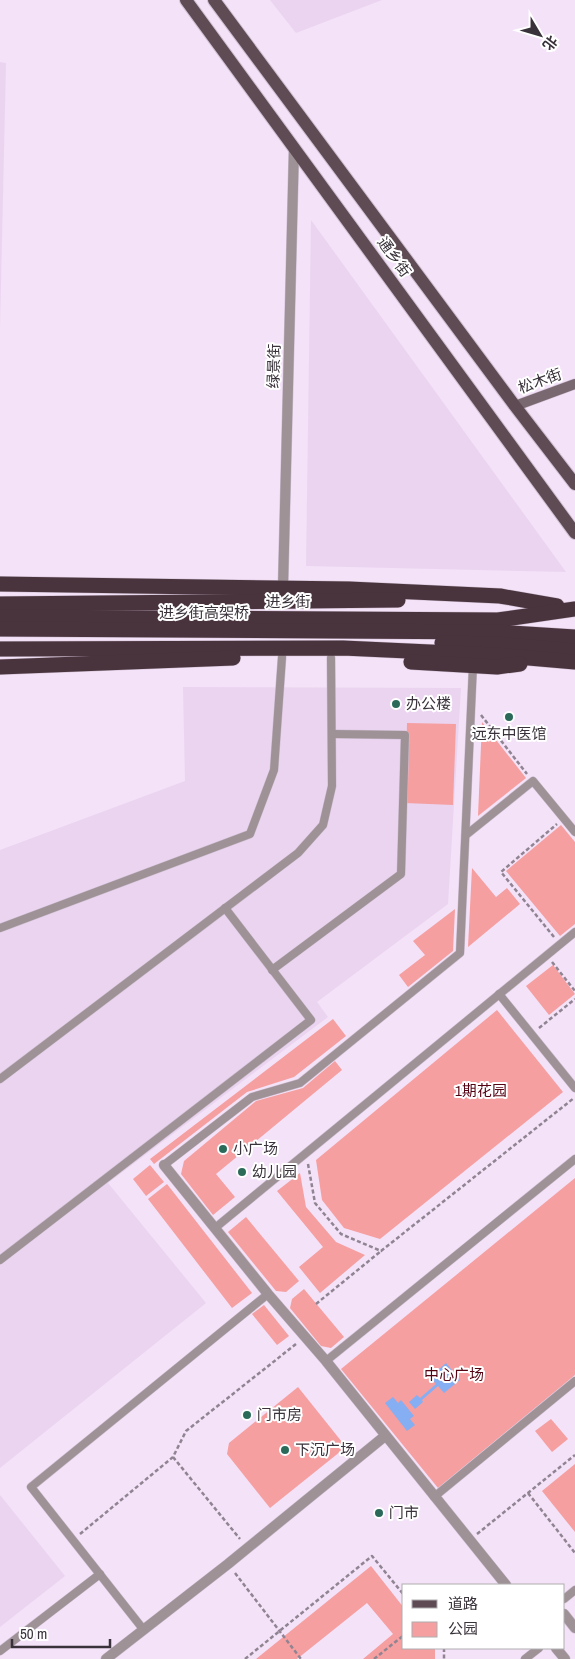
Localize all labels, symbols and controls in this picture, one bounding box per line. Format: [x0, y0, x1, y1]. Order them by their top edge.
north arrow [515, 10, 565, 60]
text: 北 [539, 32, 562, 54]
street label: 通乡街 [373, 232, 416, 281]
street label: 绿景街 [262, 343, 285, 389]
street label: 松木街 [515, 363, 565, 398]
street label: 进乡街 [265, 591, 311, 612]
street label: 进乡街高架桥 [159, 602, 249, 623]
place label: 办公楼 [406, 693, 451, 714]
marker: 办公楼 [390, 698, 402, 710]
marker: 远东中医馆 [503, 711, 515, 723]
place label: 远东中医馆 [471, 723, 547, 744]
park label: 1期花园 [455, 1080, 507, 1101]
place label: 小广场 [233, 1138, 278, 1159]
marker: 小广场 [217, 1143, 229, 1155]
place label: 幼儿园 [252, 1161, 297, 1182]
marker: 幼儿园 [236, 1166, 248, 1178]
park label: 中心广场 [424, 1364, 484, 1385]
place label: 门市房 [257, 1404, 302, 1425]
marker: 门市房 [241, 1409, 253, 1421]
place label: 下沉广场 [295, 1439, 355, 1460]
marker: 下沉广场 [279, 1444, 291, 1456]
place label: 门市 [389, 1502, 419, 1523]
marker: 门市 [373, 1507, 385, 1519]
legend [402, 1584, 565, 1649]
text: 道路 [448, 1593, 478, 1614]
scale bar [12, 1616, 110, 1648]
text: 公园 [448, 1618, 478, 1639]
text: 50 m [20, 1623, 47, 1644]

